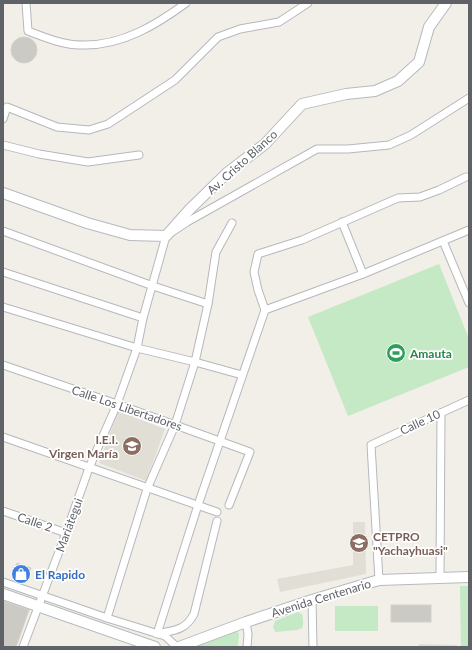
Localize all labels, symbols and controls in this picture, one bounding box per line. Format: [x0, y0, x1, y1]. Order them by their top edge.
street label: Av. Cristo Blanco [204, 126, 280, 198]
sports icon: Amauta [385, 342, 407, 364]
place label: Amauta [409, 346, 452, 361]
street label: Calle Los Libertadores [70, 382, 184, 434]
street label: Calle 10 [397, 406, 443, 438]
place label: I.E.I. Virgen María [48, 432, 118, 461]
school or university icon: I.E.I. Virgen María [121, 435, 143, 457]
street label: Mariátegui [52, 496, 86, 554]
street label: Calle 2 [16, 509, 55, 535]
place label: CETPRO "Yachayhuasi" [373, 529, 448, 558]
school or university icon: CETPRO "Yachayhuasi" [348, 532, 370, 554]
shop icon: El Rapido [10, 563, 32, 585]
place label: El Rapido [35, 567, 85, 582]
street label: Avenida Centenario [269, 576, 373, 620]

